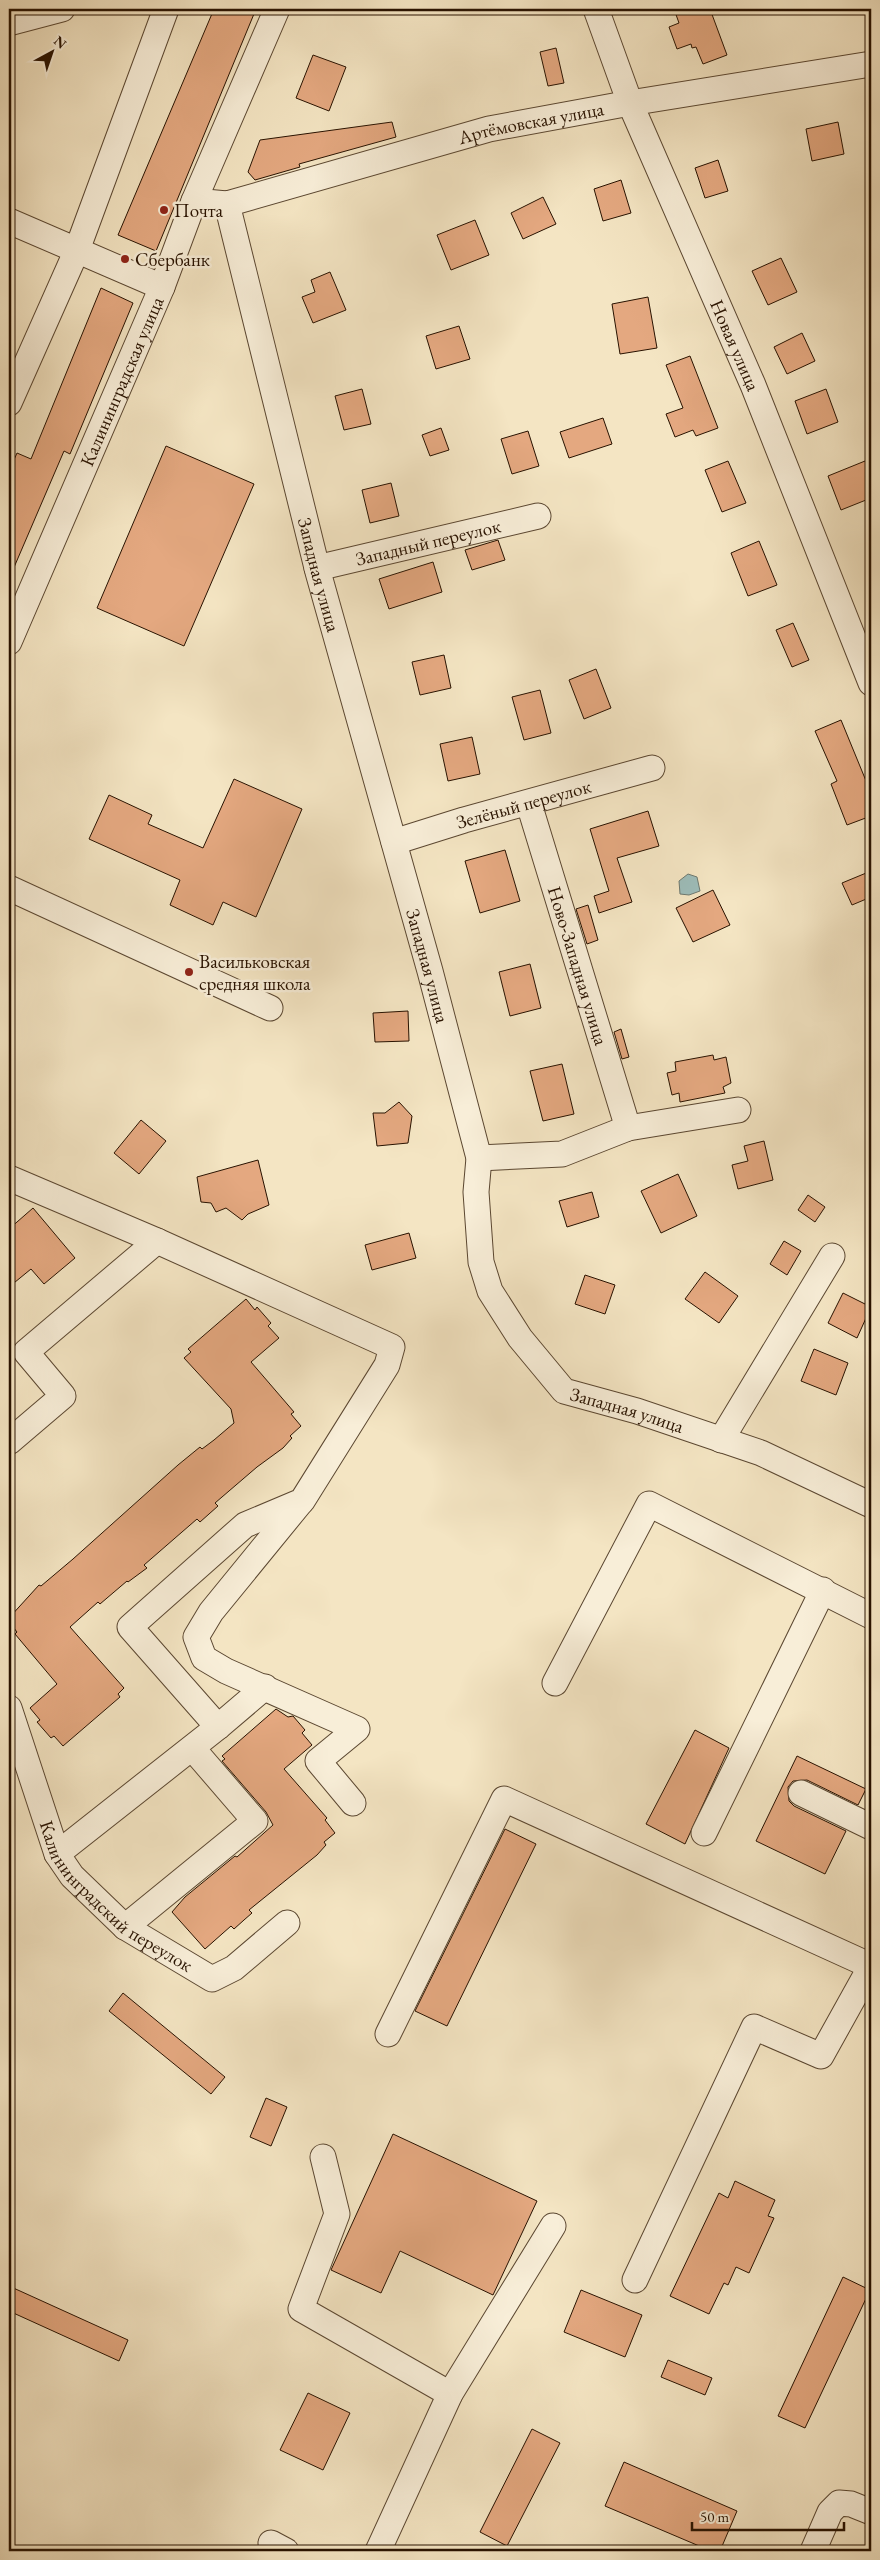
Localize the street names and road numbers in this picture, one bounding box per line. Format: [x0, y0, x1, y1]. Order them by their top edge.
street label: Артёмовская улица [454, 96, 606, 151]
street label: Калининградская улица [74, 292, 170, 470]
street label: Новая улица [704, 296, 766, 395]
street label: Западный переулок [353, 513, 503, 572]
street label: Западная улица [292, 515, 346, 635]
street label: Зелёный переулок [453, 773, 594, 835]
street label: Ново-Западная улица [542, 883, 614, 1049]
street label: Западная улица [400, 906, 455, 1026]
street label: Западная улица [568, 1381, 687, 1439]
street label: Калининградский переулок [34, 1817, 197, 1978]

